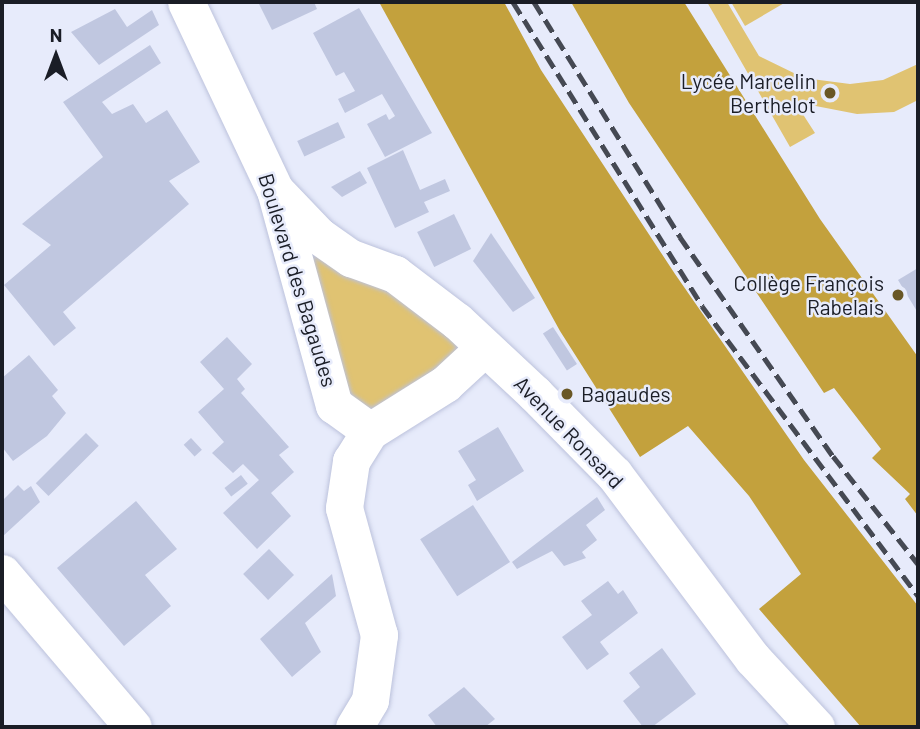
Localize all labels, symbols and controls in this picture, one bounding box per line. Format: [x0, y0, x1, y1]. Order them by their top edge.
north arrow [21, 21, 91, 91]
text: N [50, 23, 62, 46]
place label: Lycée Marcelin Berthelot [681, 68, 816, 118]
marker: Lycée Marcelin Berthelot [822, 85, 838, 101]
street label: Boulevard des Bagaudes [254, 170, 342, 390]
place label: Collège François Rabelais [733, 270, 884, 320]
marker: Collège François Rabelais [890, 287, 906, 303]
street label: Avenue Ronsard [509, 371, 629, 493]
place label: Bagaudes [581, 381, 671, 407]
marker: Bagaudes [559, 386, 575, 402]

